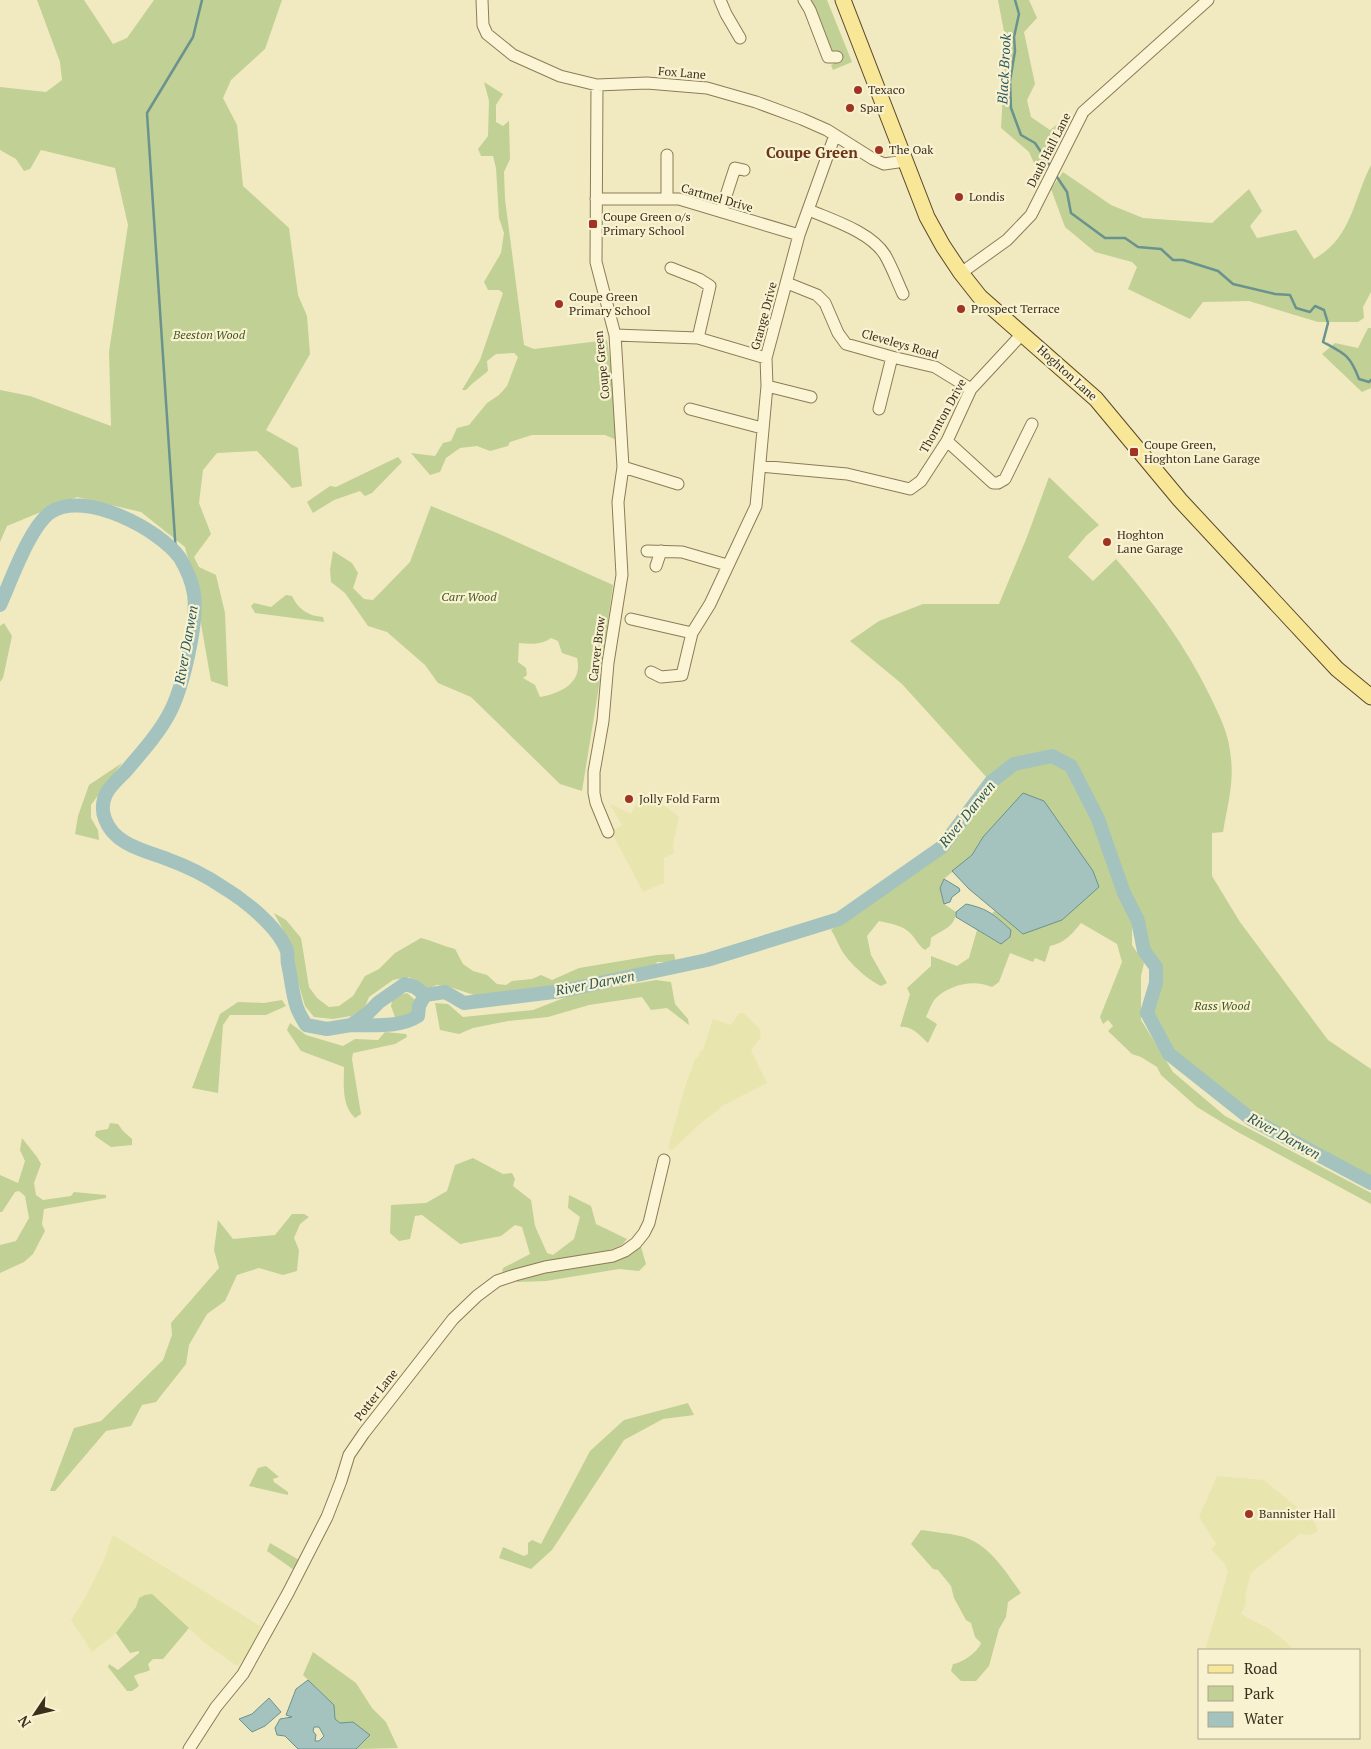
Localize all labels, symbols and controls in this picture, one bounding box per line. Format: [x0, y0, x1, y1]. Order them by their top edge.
water label: Black Brook [992, 33, 1015, 106]
street label: Fox Lane [657, 63, 707, 82]
place label: Texaco [868, 82, 905, 97]
marker: Texaco [852, 84, 864, 96]
place label: Spar [860, 100, 884, 115]
marker: Spar [844, 102, 856, 114]
street label: Daub Hall Lane [1023, 110, 1074, 190]
district label: Coupe Green [766, 142, 858, 162]
place label: The Oak [889, 142, 934, 157]
marker: The Oak [873, 144, 885, 156]
street label: Cartmel Drive [679, 180, 755, 215]
place label: Londis [969, 189, 1005, 204]
marker: Londis [953, 191, 965, 203]
place label: Coupe Green o/s Primary School [603, 209, 691, 238]
marker: Coupe Green o/s Primary School [587, 218, 599, 230]
street label: Grange Drive [747, 280, 780, 352]
place label: Coupe Green Primary School [569, 289, 651, 318]
marker: Coupe Green Primary School [553, 298, 565, 310]
place label: Prospect Terrace [971, 301, 1060, 316]
marker: Prospect Terrace [955, 303, 967, 315]
street label: Cleveleys Road [860, 325, 941, 362]
park label: Beeston Wood [172, 327, 246, 342]
street label: Coupe Green [590, 330, 613, 400]
street label: Hoghton Lane [1034, 342, 1100, 404]
street label: Thornton Drive [916, 376, 969, 456]
place label: Coupe Green, Hoghton Lane Garage [1144, 437, 1260, 466]
marker: Coupe Green, Hoghton Lane Garage [1128, 446, 1140, 458]
place label: Hoghton Lane Garage [1117, 527, 1183, 556]
marker: Hoghton Lane Garage [1101, 536, 1113, 548]
park label: Carr Wood [441, 589, 497, 604]
water label: River Darwen [169, 604, 202, 687]
street label: Carver Brow [585, 615, 608, 682]
water label: River Darwen [933, 777, 999, 852]
place label: Jolly Fold Farm [639, 791, 720, 806]
marker: Jolly Fold Farm [623, 793, 635, 805]
water label: River Darwen [553, 966, 636, 1000]
park label: Rass Wood [1193, 998, 1251, 1013]
water label: River Darwen [1244, 1107, 1324, 1163]
street label: Potter Lane [351, 1366, 400, 1424]
place label: Bannister Hall [1259, 1506, 1336, 1521]
marker: Bannister Hall [1243, 1508, 1255, 1520]
legend [1198, 1649, 1361, 1739]
text: Road [1244, 1658, 1277, 1678]
text: Park [1244, 1683, 1274, 1703]
north arrow [10, 1689, 60, 1739]
text: Water [1244, 1708, 1284, 1728]
text: N [13, 1712, 35, 1732]

